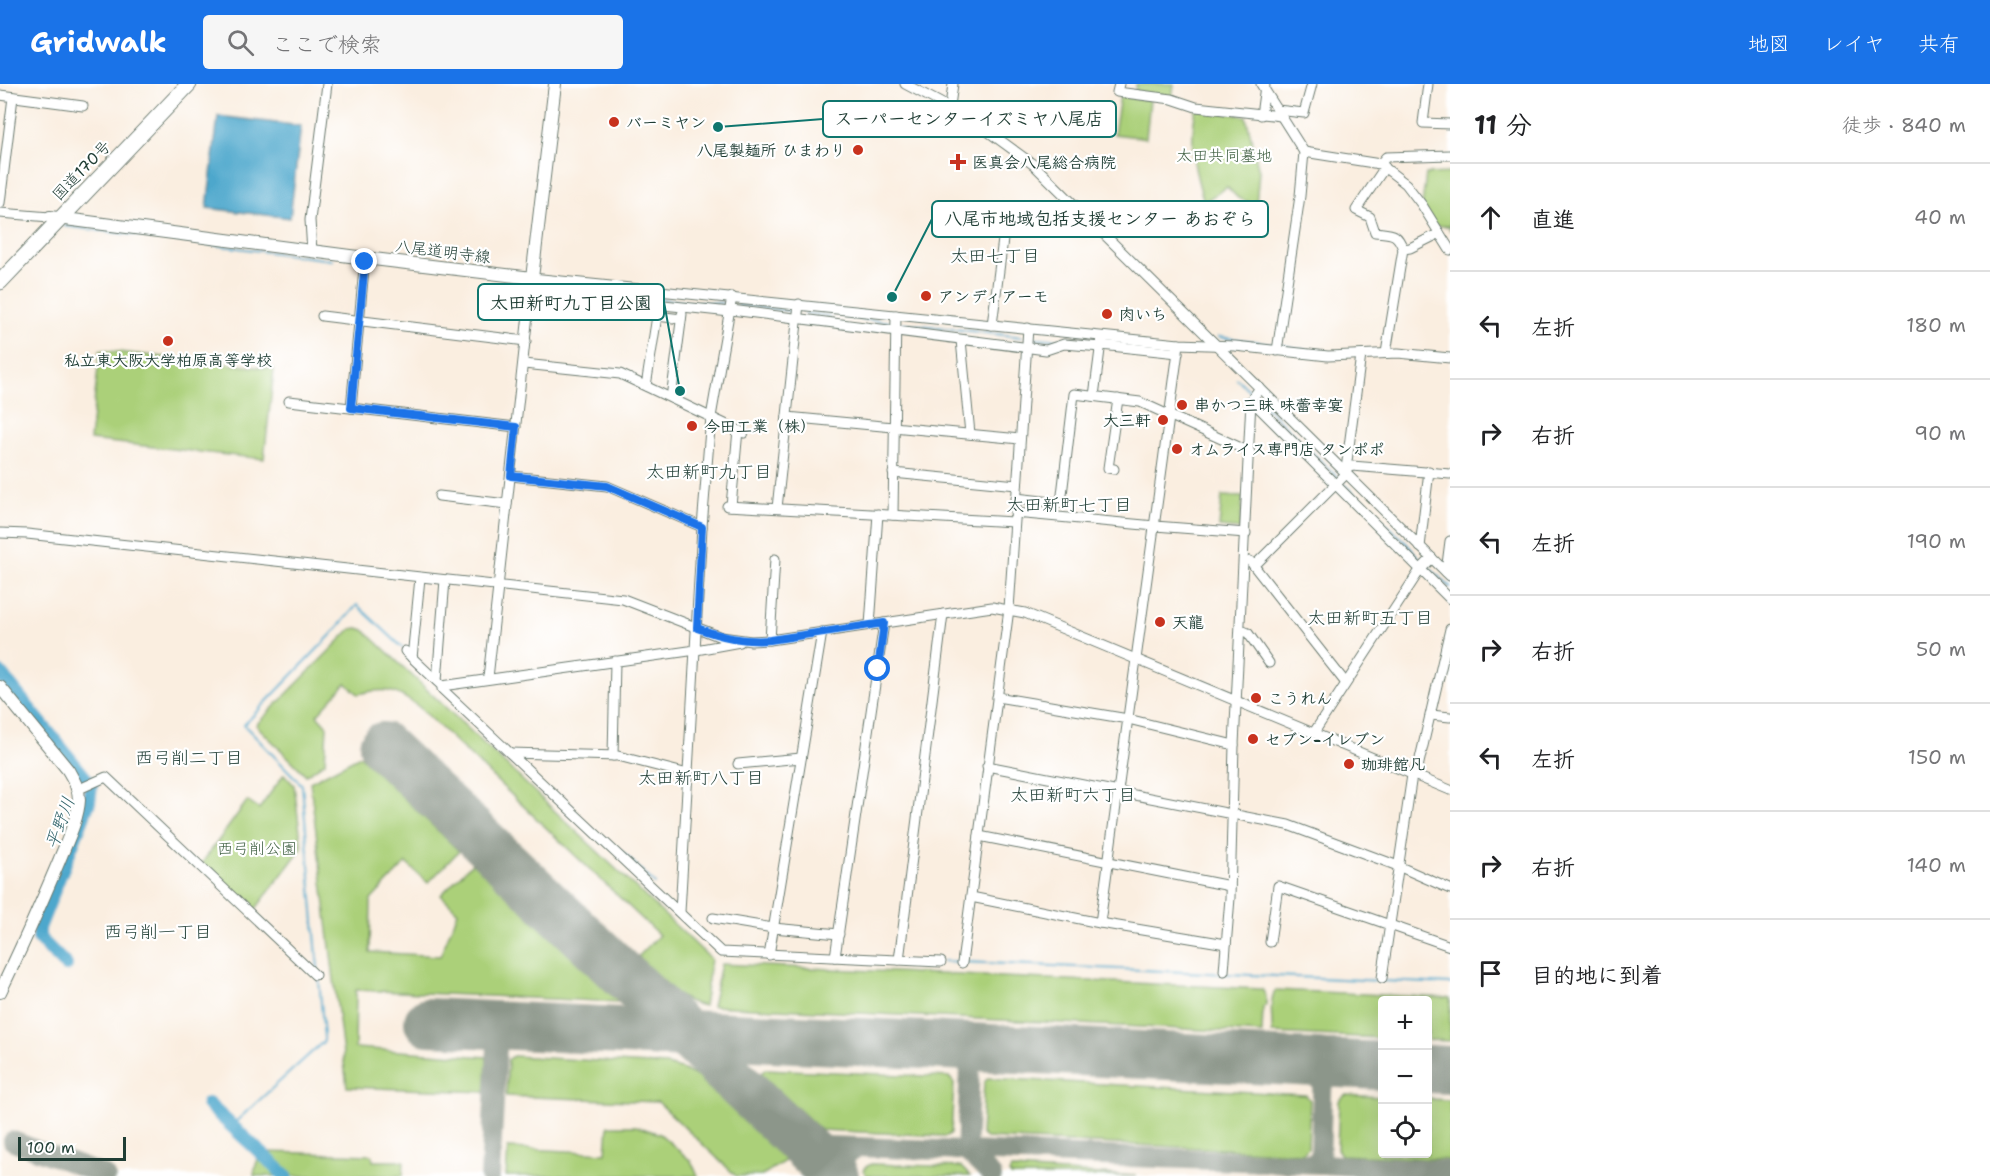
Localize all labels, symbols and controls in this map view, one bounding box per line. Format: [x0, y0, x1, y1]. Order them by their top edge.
search box [203, 15, 623, 69]
text: Gridwalk [30, 23, 167, 61]
icon: search [224, 26, 257, 59]
text: ここで検索 [272, 30, 382, 59]
text: 地図 [1748, 30, 1790, 58]
text: レイヤ [1823, 30, 1885, 58]
text: 共有 [1918, 30, 1960, 58]
callout: スーパーセンターイズミヤ八尾店 [823, 101, 1116, 137]
text: スーパーセンターイズミヤ八尾店 [835, 107, 1103, 131]
text: 11 分 [1474, 107, 1532, 142]
place label: バーミヤン [626, 112, 706, 133]
text: 徒歩 · 840 m [1842, 112, 1966, 138]
marker: バーミヤン [607, 115, 621, 129]
street label: 国道170号 [47, 136, 115, 205]
place label: 八尾製麺所 ひまわり [696, 140, 846, 161]
marker: 八尾製麺所 ひまわり [851, 143, 865, 157]
park label: 太田共同墓地 [1176, 145, 1272, 166]
place label: 医真会八尾総合病院 [972, 152, 1116, 173]
marker: 医真会八尾総合病院 [949, 153, 967, 171]
callout: 八尾市地域包括支援センター あおぞら [932, 201, 1268, 237]
icon: ahead [1474, 201, 1507, 234]
text: 40 m [1914, 204, 1966, 230]
text: 直進 [1531, 205, 1575, 234]
text: 八尾市地域包括支援センター あおぞら [944, 207, 1256, 231]
street label: 八尾道明寺線 [394, 235, 492, 268]
district label: 太田七丁目 [950, 244, 1040, 268]
route end [351, 248, 377, 274]
callout: 太田新町九丁目公園 [478, 284, 664, 320]
place label: アンディアーモ [938, 286, 1049, 307]
marker: アンディアーモ [919, 289, 933, 303]
text: 太田新町九丁目公園 [490, 291, 652, 315]
place label: 肉いち [1119, 304, 1167, 325]
marker: 肉いち [1100, 307, 1114, 321]
icon: left [1474, 309, 1507, 342]
text: 180 m [1906, 312, 1966, 338]
text: 左折 [1531, 313, 1575, 342]
marker: 私立東大阪大学柏原高等学校 [161, 334, 175, 348]
place label: 私立東大阪大学柏原高等学校 [64, 350, 272, 371]
place label: 串かつ三昧 味蕾幸宴 [1194, 395, 1344, 416]
marker: 串かつ三昧 味蕾幸宴 [1175, 398, 1189, 412]
place label: 大三軒 [1103, 410, 1151, 431]
marker: 大三軒 [1156, 413, 1170, 427]
place label: 今田工業（株） [704, 416, 816, 437]
icon: right [1474, 417, 1507, 450]
marker: 今田工業（株） [685, 419, 699, 433]
text: 90 m [1914, 420, 1966, 446]
text: 右折 [1531, 421, 1575, 450]
place label: オムライス専門店 タンポポ [1189, 439, 1385, 460]
marker: オムライス専門店 タンポポ [1170, 442, 1184, 456]
district label: 太田新町九丁目 [646, 460, 772, 484]
district label: 太田新町七丁目 [1006, 493, 1132, 517]
icon: left [1474, 525, 1507, 558]
text: 190 m [1907, 528, 1966, 554]
text: 左折 [1531, 529, 1575, 558]
district label: 太田新町五丁目 [1307, 606, 1433, 630]
place label: 天龍 [1172, 612, 1204, 633]
marker: 天龍 [1153, 615, 1167, 629]
icon: right [1474, 633, 1507, 666]
text: 50 m [1916, 636, 1966, 662]
text: 右折 [1531, 637, 1575, 666]
route start [864, 655, 890, 681]
place label: こうれん [1268, 688, 1332, 709]
marker: こうれん [1249, 691, 1263, 705]
place label: セブン-イレブン [1265, 729, 1385, 750]
marker: セブン-イレブン [1246, 732, 1260, 746]
icon: left [1474, 741, 1507, 774]
text: 150 m [1908, 744, 1966, 770]
text: 左折 [1531, 745, 1575, 774]
district label: 西弓削二丁目 [135, 746, 243, 770]
place label: 珈琲館凡 [1361, 754, 1425, 775]
marker: 珈琲館凡 [1342, 757, 1356, 771]
district label: 太田新町八丁目 [638, 766, 764, 790]
district label: 太田新町六丁目 [1010, 783, 1136, 807]
water label: 平野川 [39, 794, 81, 852]
park label: 西弓削公園 [217, 838, 297, 859]
icon: right [1474, 849, 1507, 882]
text: 140 m [1907, 852, 1966, 878]
text: 右折 [1531, 853, 1575, 882]
district label: 西弓削一丁目 [104, 920, 212, 944]
icon: arrive [1474, 957, 1507, 990]
text: 目的地に到着 [1531, 961, 1663, 990]
map controls [1378, 996, 1432, 1158]
button: + [1378, 996, 1432, 1050]
button: − [1378, 1050, 1432, 1104]
button: locate [1378, 1104, 1432, 1158]
scale bar [18, 1134, 126, 1162]
text: 100 m [27, 1137, 75, 1158]

